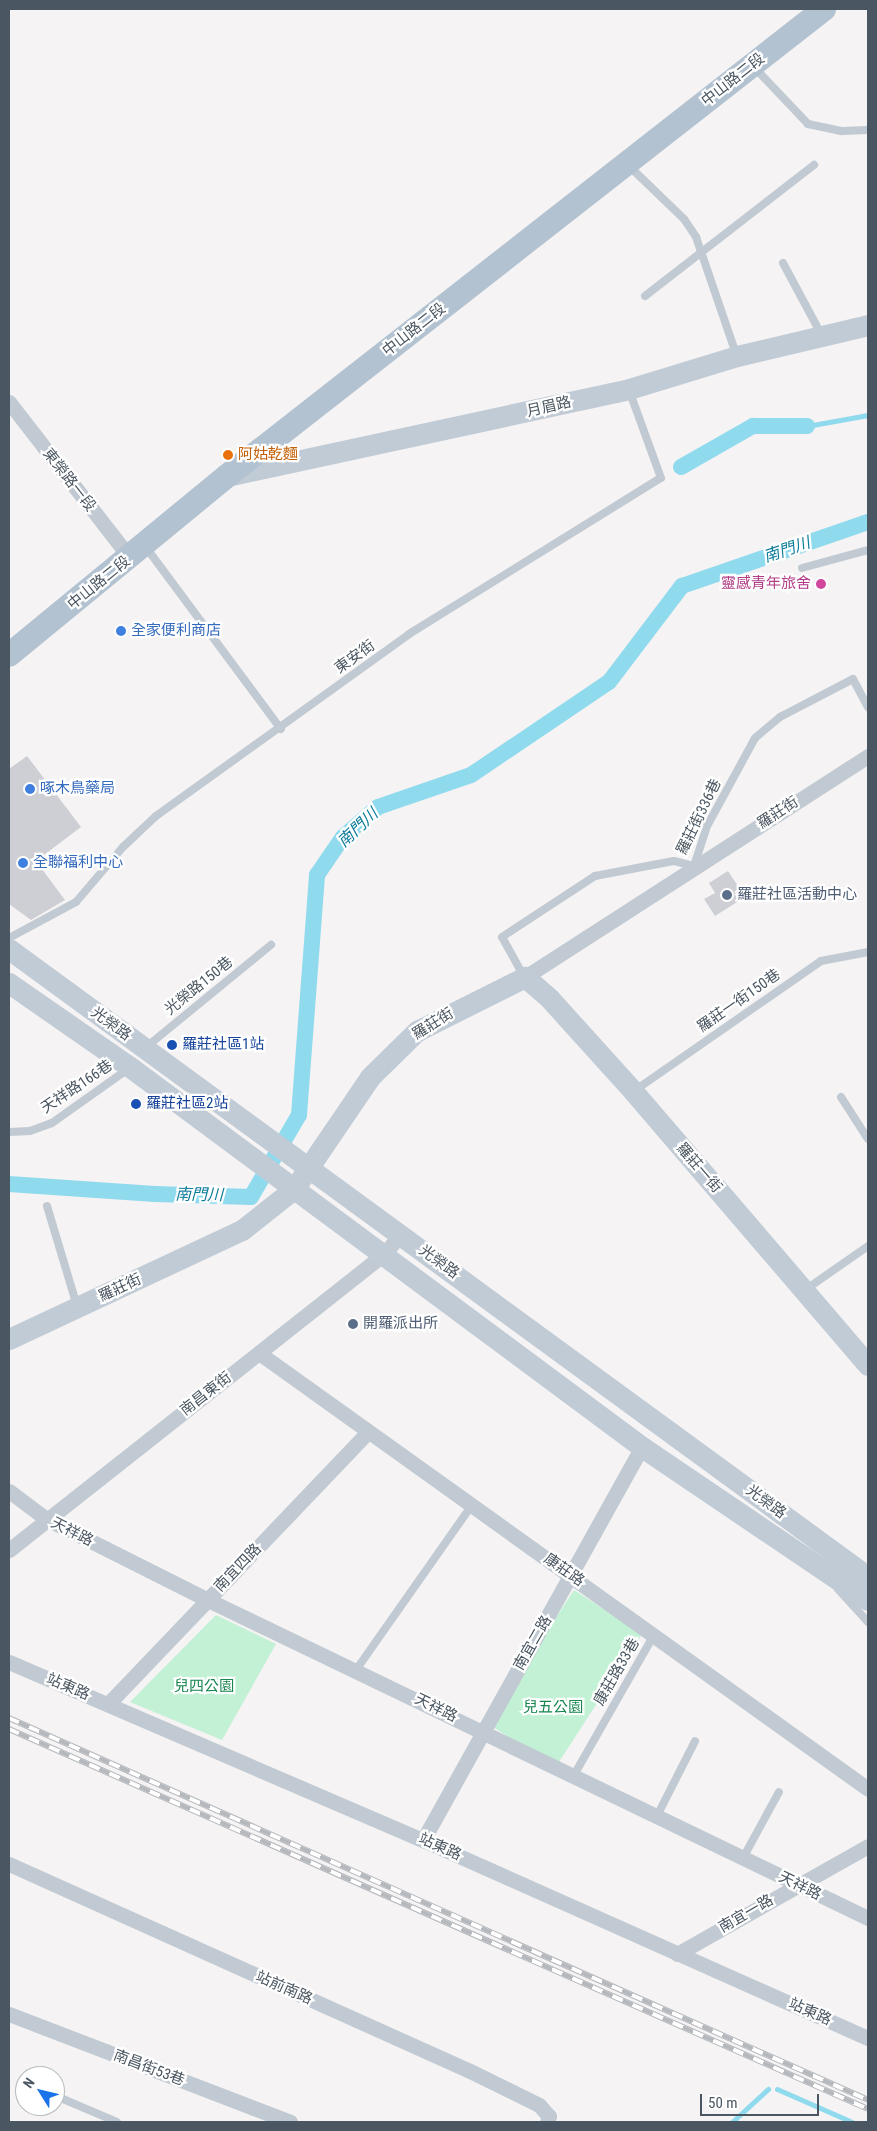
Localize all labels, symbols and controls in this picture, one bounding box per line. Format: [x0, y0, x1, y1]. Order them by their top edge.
street label: 中山路二段 [698, 50, 768, 110]
street label: 中山路二段 [379, 300, 449, 360]
street label: 月眉路 [525, 393, 573, 421]
street label: 東榮路一段 [39, 445, 99, 515]
place label: 阿姑乾麵 [238, 446, 298, 464]
marker: 阿姑乾麵 [222, 449, 234, 461]
water label: 南門川 [761, 533, 813, 567]
street label: 中山路二段 [64, 552, 134, 614]
place label: 靈感青年旅舍 [721, 575, 811, 593]
marker: 靈感青年旅舍 [815, 578, 827, 590]
place label: 全家便利商店 [131, 622, 221, 640]
marker: 全家便利商店 [115, 625, 127, 637]
street label: 東安街 [332, 636, 378, 678]
street label: 羅莊街336巷 [673, 776, 725, 858]
place label: 啄木鳥藥局 [40, 780, 115, 798]
marker: 啄木鳥藥局 [24, 783, 36, 795]
street label: 羅莊街 [754, 793, 802, 833]
water label: 南門川 [334, 805, 382, 851]
place label: 全聯福利中心 [33, 854, 123, 872]
marker: 全聯福利中心 [17, 857, 29, 869]
place label: 羅莊社區活動中心 [737, 886, 857, 904]
marker: 羅莊社區活動中心 [721, 889, 733, 901]
street label: 光榮路150巷 [161, 953, 237, 1019]
street label: 羅莊一街150巷 [694, 966, 784, 1036]
street label: 光榮路 [88, 1003, 134, 1045]
street label: 羅莊街 [409, 1004, 457, 1044]
place label: 羅莊社區1站 [182, 1036, 264, 1054]
marker: 羅莊社區1站 [166, 1039, 178, 1051]
street label: 天祥路166巷 [38, 1057, 116, 1117]
place label: 羅莊社區2站 [146, 1095, 228, 1113]
marker: 羅莊社區2站 [130, 1098, 142, 1110]
street label: 羅莊一街 [673, 1139, 725, 1197]
water label: 南門川 [175, 1185, 223, 1205]
street label: 光榮路 [416, 1241, 462, 1283]
street label: 羅莊街 [96, 1270, 144, 1306]
place label: 開羅派出所 [363, 1315, 438, 1333]
marker: 開羅派出所 [347, 1318, 359, 1330]
street label: 南昌東街 [177, 1368, 235, 1420]
street label: 光榮路 [743, 1481, 789, 1523]
street label: 天祥路 [48, 1514, 96, 1550]
street label: 南宜四路 [211, 1540, 265, 1596]
street label: 康莊路 [540, 1550, 588, 1590]
street label: 南宜二路 [510, 1613, 556, 1673]
street label: 康莊路33巷 [591, 1635, 643, 1709]
street label: 站東路 [44, 1670, 92, 1704]
park label: 兒四公園 [174, 1678, 234, 1696]
street label: 天祥路 [412, 1690, 460, 1726]
park label: 兒五公園 [523, 1699, 583, 1717]
street label: 站東路 [416, 1830, 464, 1864]
street label: 天祥路 [776, 1868, 824, 1904]
street label: 南宜一路 [716, 1891, 776, 1937]
street label: 站前南路 [253, 1968, 315, 2008]
street label: 站東路 [786, 1995, 834, 2029]
street label: 南昌街53巷 [111, 2046, 187, 2090]
north arrow [15, 2066, 65, 2116]
text: N [20, 2075, 38, 2091]
scale bar [702, 2084, 821, 2116]
text: 50 m [708, 2094, 738, 2112]

